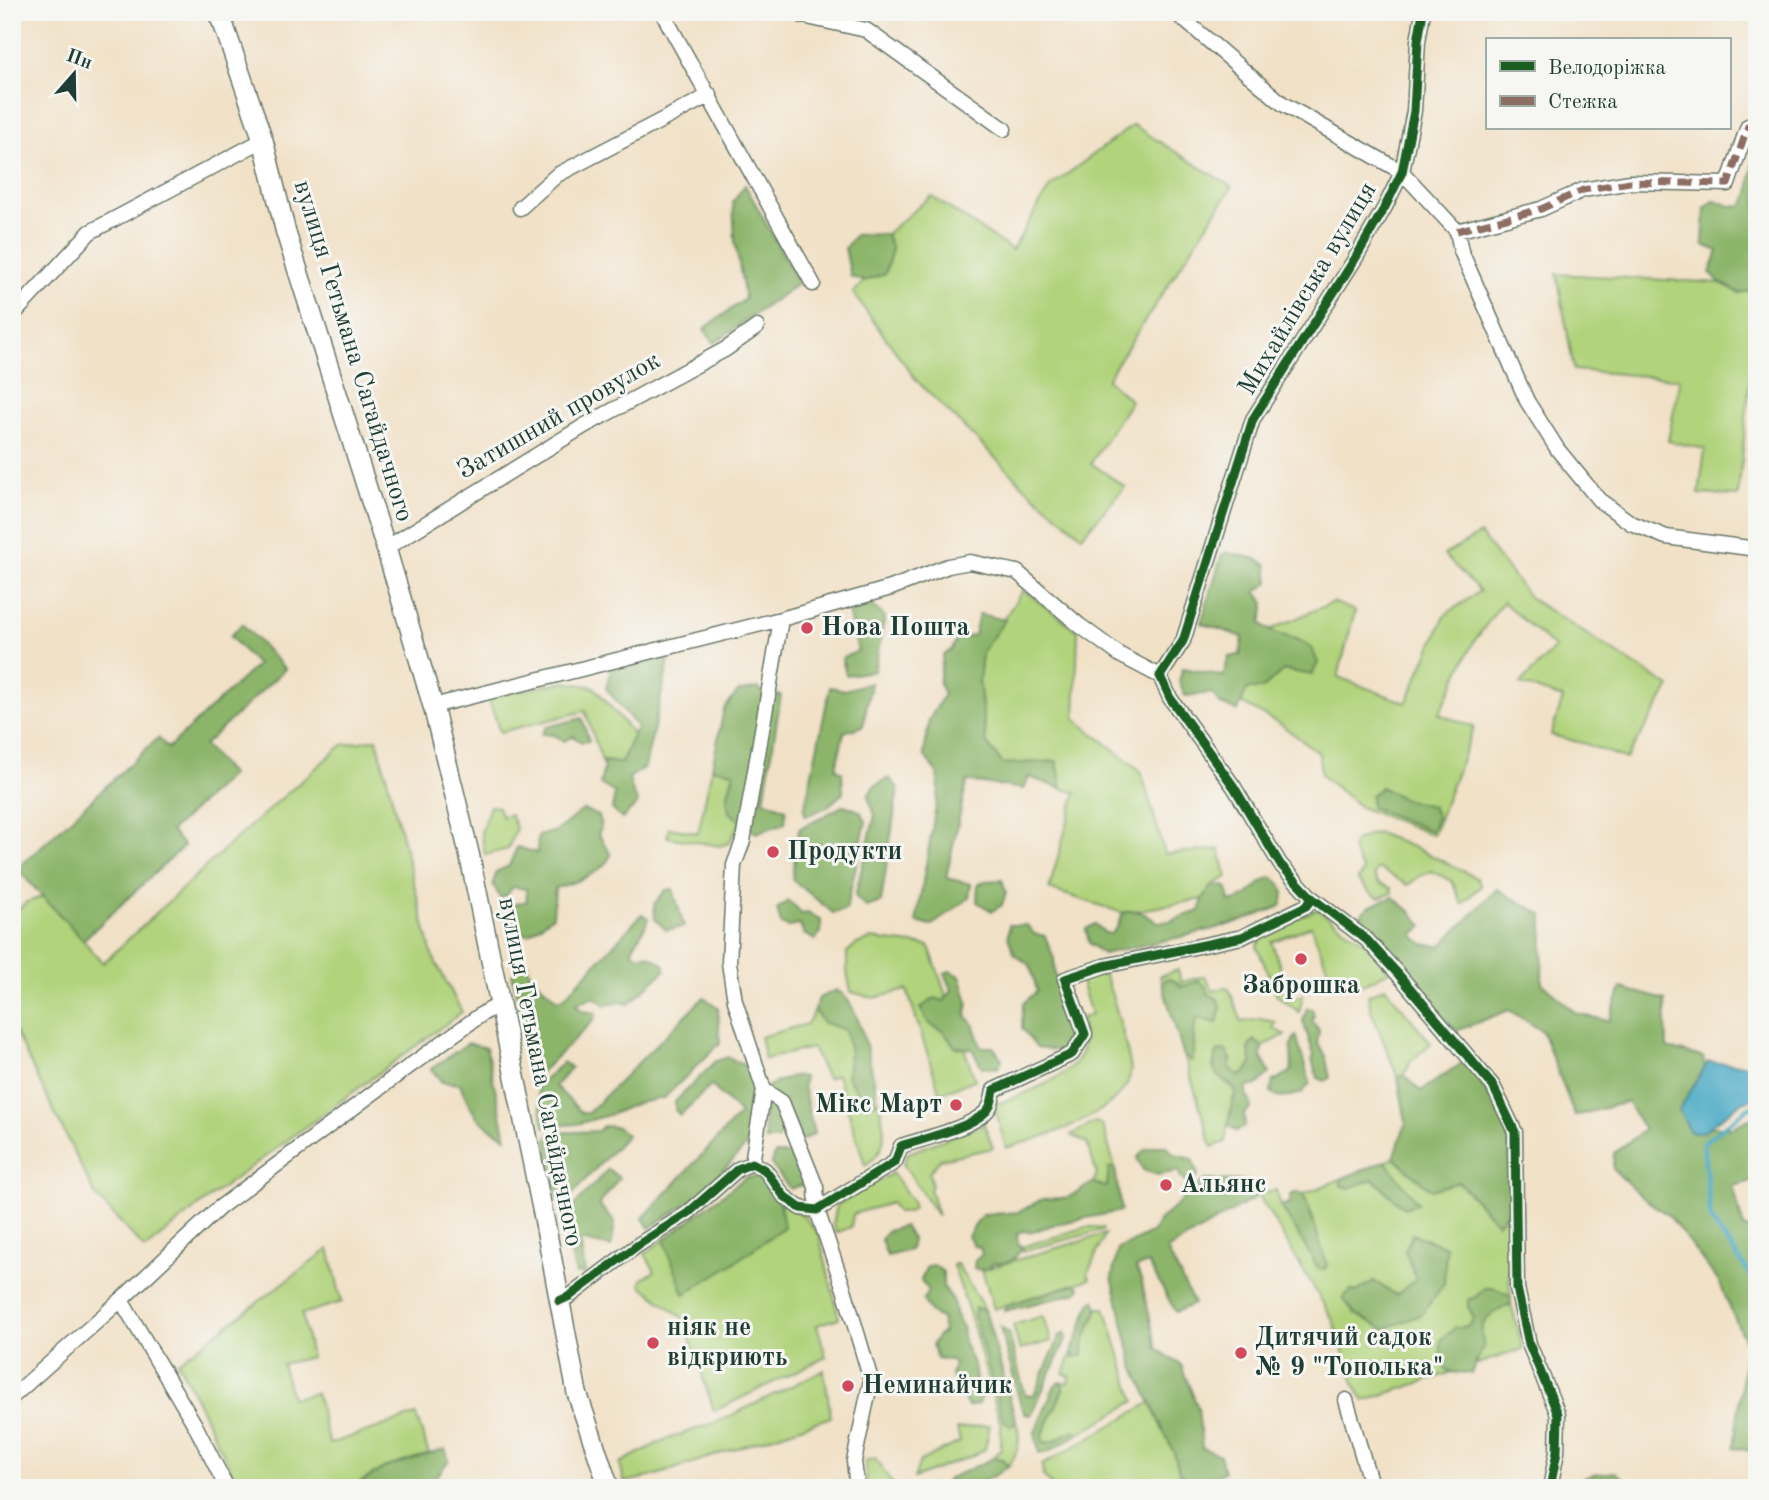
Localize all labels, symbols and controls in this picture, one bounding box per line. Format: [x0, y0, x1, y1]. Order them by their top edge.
north arrow [38, 38, 108, 108]
legend [1486, 38, 1730, 130]
text: Пн [63, 47, 95, 74]
text: Велодоріжка [1548, 58, 1666, 79]
text: Стежка [1548, 92, 1618, 113]
street label: вулиця Гетьмана Сагайдачного [289, 177, 417, 525]
street label: Михайлівська вулиця [1234, 178, 1382, 400]
street label: Затишний провулок [453, 347, 665, 485]
place label: Нова Пошта [821, 615, 970, 641]
marker: Нова Пошта [799, 620, 815, 636]
place label: Продукти [787, 839, 903, 865]
marker: Продукти [765, 844, 781, 860]
street label: вулиця Гетьмана Сагайдачного [493, 895, 587, 1249]
marker: Заброшка [1293, 951, 1309, 967]
place label: Заброшка [1242, 973, 1360, 999]
place label: Мікс Март [815, 1092, 942, 1118]
marker: Мікс Март [948, 1097, 964, 1113]
place label: Альянс [1180, 1172, 1267, 1198]
marker: Альянс [1158, 1177, 1174, 1193]
place label: ніяк не відкриють [667, 1315, 788, 1371]
place label: Дитячий садок № 9 "Тополька" [1255, 1325, 1443, 1381]
marker: ніяк не відкриють [645, 1335, 661, 1351]
marker: Дитячий садок № 9 "Тополька" [1233, 1345, 1249, 1361]
place label: Неминайчик [862, 1373, 1012, 1399]
marker: Неминайчик [840, 1378, 856, 1394]

